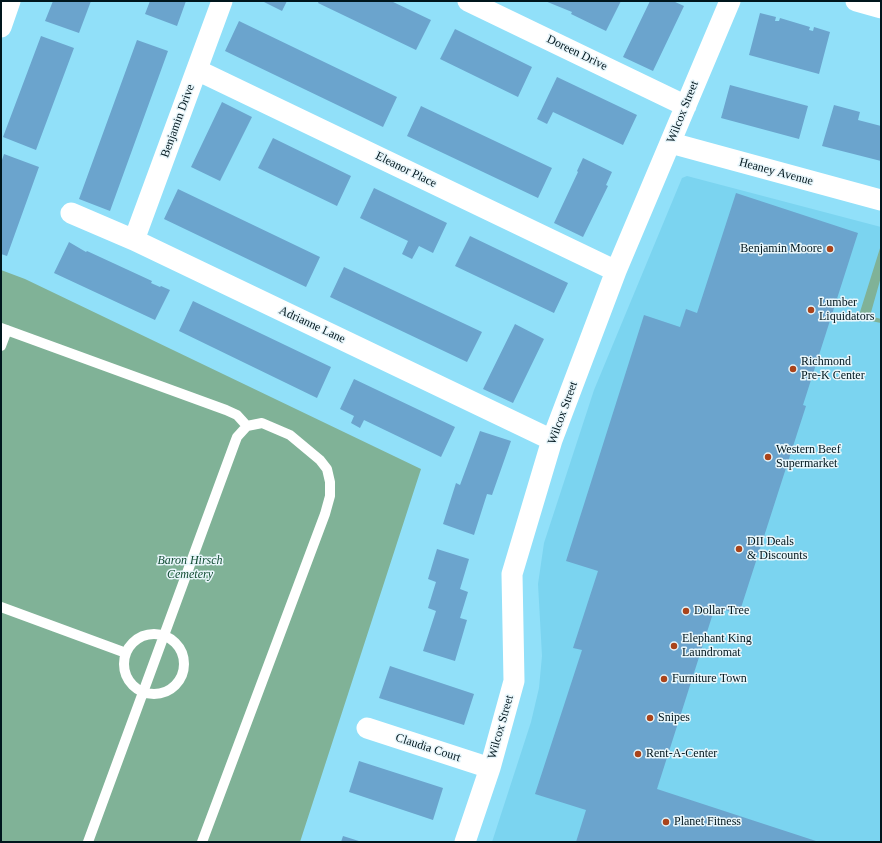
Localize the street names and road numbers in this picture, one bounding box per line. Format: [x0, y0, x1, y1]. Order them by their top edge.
street label: Doreen Drive [544, 32, 610, 74]
street label: Wilcox Street [664, 79, 702, 145]
street label: Benjamin Drive [158, 82, 198, 160]
street label: Eleanor Place [373, 149, 439, 191]
street label: Heaney Avenue [737, 155, 815, 189]
street label: Adrianne Lane [276, 303, 348, 347]
street label: Wilcox Street [545, 380, 581, 446]
street label: Wilcox Street [485, 693, 517, 761]
street label: Claudia Court [394, 731, 462, 765]

